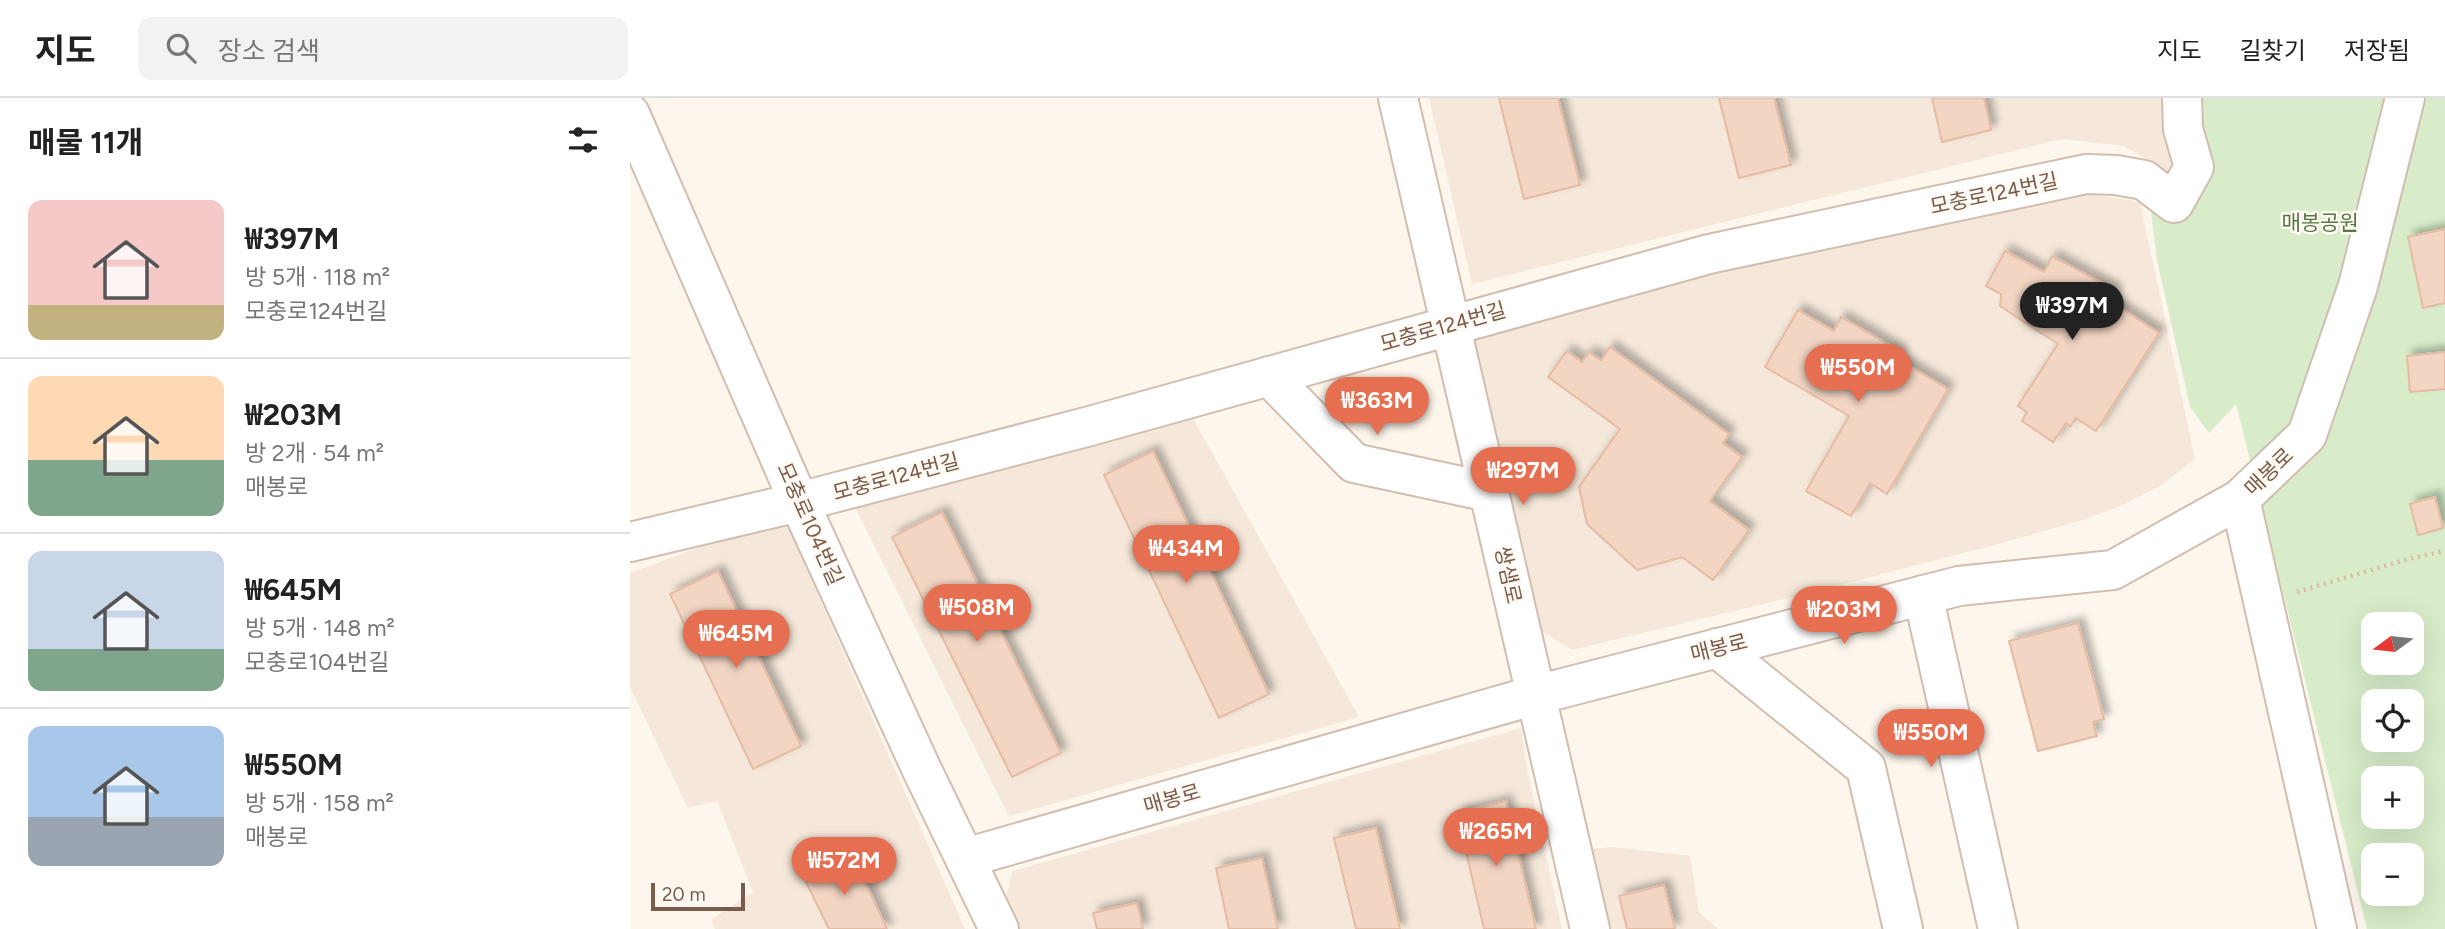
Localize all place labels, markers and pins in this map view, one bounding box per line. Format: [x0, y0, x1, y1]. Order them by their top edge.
pin: ₩397M [2023, 282, 2121, 342]
pin: ₩550M [1809, 344, 1907, 404]
pin: ₩363M [1328, 378, 1426, 437]
pin: ₩297M [1474, 448, 1572, 507]
pin: ₩434M [1137, 526, 1235, 585]
pin: ₩508M [928, 584, 1026, 644]
pin: ₩203M [1795, 587, 1893, 646]
pin: ₩645M [687, 610, 785, 670]
pin: ₩550M [1882, 710, 1980, 769]
pin: ₩265M [1447, 808, 1545, 868]
pin: ₩572M [795, 838, 893, 897]

